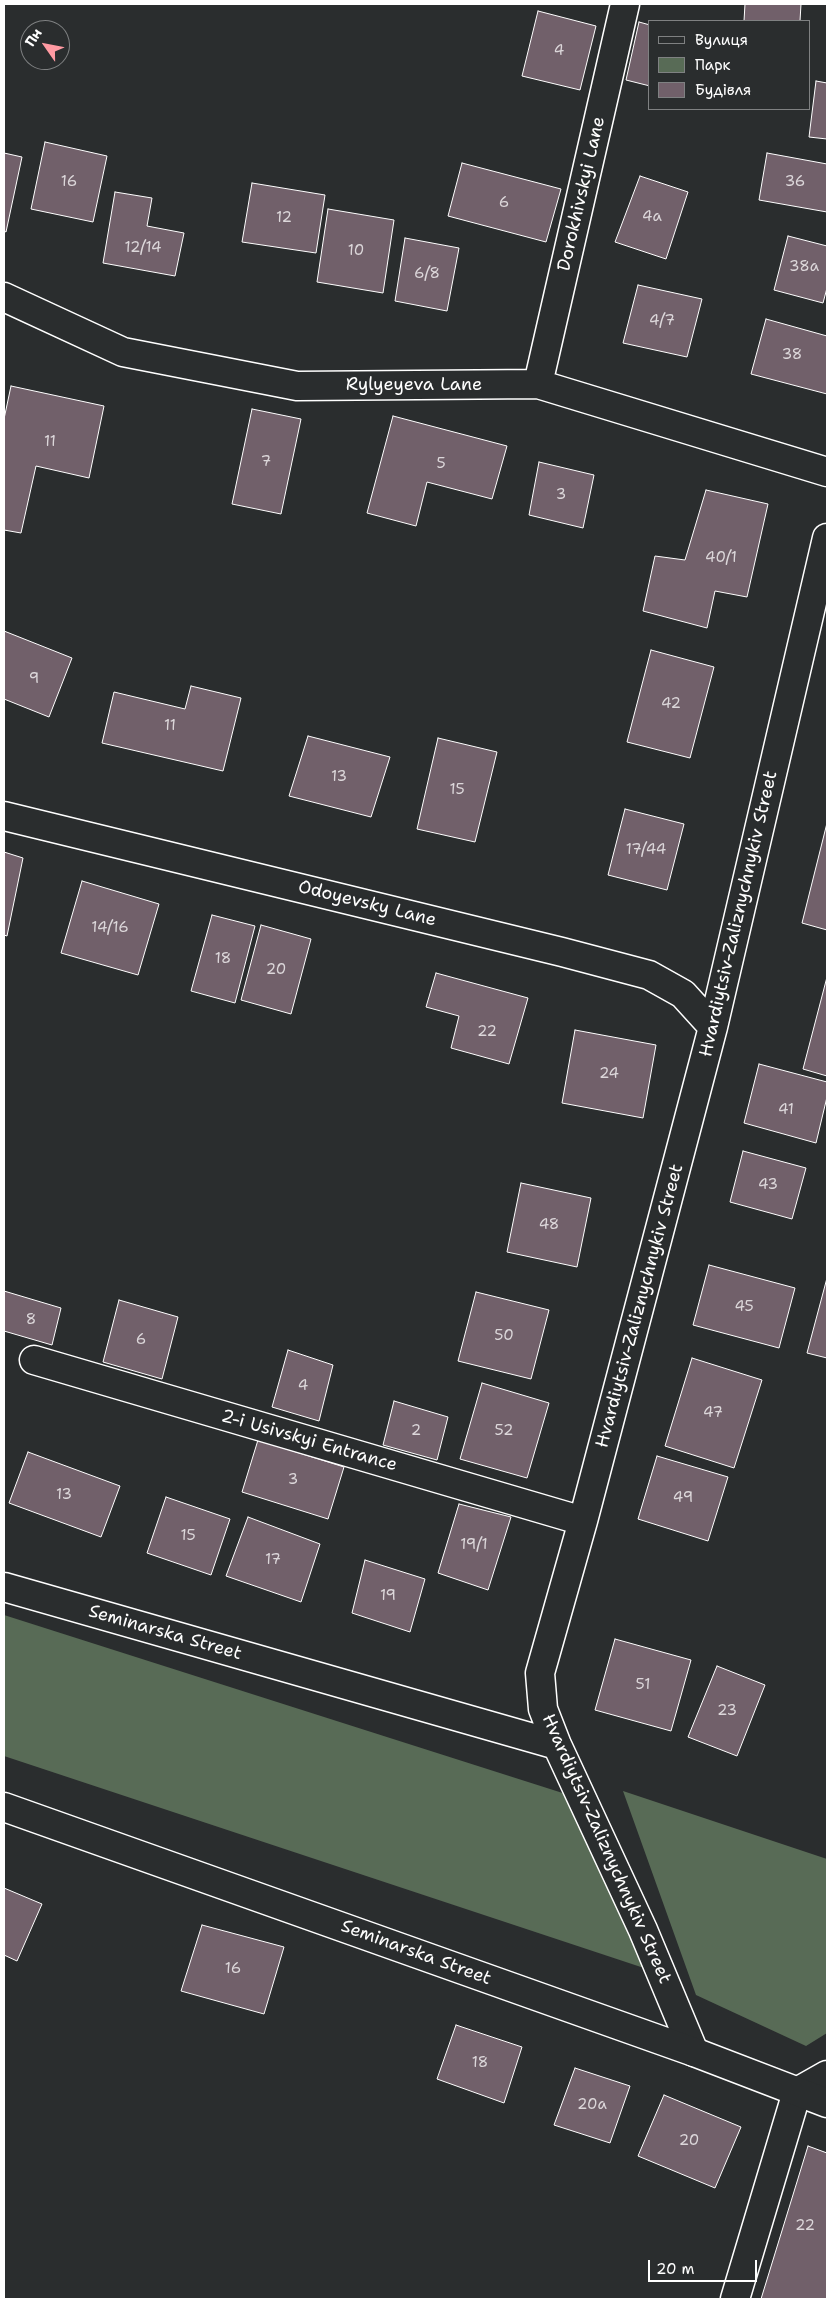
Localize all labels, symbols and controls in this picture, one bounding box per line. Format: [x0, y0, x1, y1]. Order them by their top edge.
north arrow [20, 20, 70, 70]
legend [648, 20, 811, 110]
text: Пн [21, 25, 46, 50]
text: Вулиця [695, 30, 748, 50]
house number: 4 [554, 42, 564, 60]
text: Парк [695, 55, 731, 75]
text: Будівля [695, 80, 751, 100]
street label: Dorokhivskyi Lane [554, 115, 610, 273]
house number: 16 [61, 173, 77, 191]
house number: 36 [785, 173, 805, 191]
house number: 6 [499, 194, 509, 212]
house number: 4а [642, 208, 662, 226]
house number: 12 [276, 209, 292, 227]
house number: 12/14 [124, 239, 162, 257]
house number: 10 [348, 242, 364, 260]
house number: 38а [789, 258, 819, 276]
house number: 6/8 [414, 265, 440, 283]
house number: 4/7 [649, 312, 675, 330]
house number: 38 [782, 346, 802, 364]
street label: Rylyeyeva Lane [346, 374, 482, 396]
house number: 11 [44, 433, 56, 451]
house number: 7 [261, 453, 271, 471]
house number: 5 [436, 455, 446, 473]
house number: 3 [556, 486, 566, 504]
house number: 40/1 [705, 549, 737, 567]
house number: 9 [29, 670, 39, 688]
house number: 42 [661, 695, 681, 713]
house number: 11 [164, 717, 176, 735]
house number: 13 [331, 768, 347, 786]
street label: Hvardiytsiv-Zaliznychnykiv Street [696, 769, 782, 1059]
house number: 15 [449, 781, 465, 799]
house number: 17/44 [626, 841, 666, 859]
street label: Odoyevsky Lane [296, 876, 438, 932]
house number: 14/16 [91, 919, 129, 937]
house number: 18 [215, 950, 231, 968]
house number: 20 [266, 961, 286, 979]
house number: 22 [477, 1023, 497, 1041]
house number: 24 [599, 1065, 619, 1083]
house number: 41 [778, 1101, 794, 1119]
street label: Hvardiytsiv-Zaliznychnykiv Street [592, 1162, 688, 1450]
house number: 43 [758, 1176, 778, 1194]
house number: 48 [539, 1216, 559, 1234]
house number: 45 [734, 1298, 754, 1316]
house number: 8 [26, 1311, 36, 1329]
house number: 50 [494, 1327, 514, 1345]
house number: 6 [136, 1331, 146, 1349]
house number: 4 [298, 1377, 308, 1395]
house number: 47 [703, 1404, 723, 1422]
street label: 2-i Usivskyi Entrance [218, 1406, 400, 1476]
house number: 2 [411, 1422, 421, 1440]
house number: 52 [495, 1422, 513, 1440]
house number: 3 [288, 1471, 298, 1489]
house number: 13 [56, 1486, 72, 1504]
house number: 49 [673, 1489, 693, 1507]
house number: 15 [180, 1527, 196, 1545]
house number: 19/1 [460, 1536, 488, 1554]
house number: 17 [265, 1551, 281, 1569]
house number: 19 [380, 1587, 396, 1605]
street label: Seminarska Street [86, 1601, 244, 1665]
house number: 51 [636, 1676, 650, 1694]
house number: 23 [717, 1702, 737, 1720]
street label: Hvardiytsiv-Zaliznychnykiv Street [537, 1711, 675, 1987]
street label: Seminarska Street [338, 1916, 494, 1990]
house number: 16 [225, 1960, 241, 1978]
house number: 18 [472, 2054, 488, 2072]
house number: 20а [577, 2096, 607, 2114]
house number: 20 [679, 2132, 699, 2150]
house number: 22 [795, 2217, 815, 2235]
scale bar [651, 2250, 760, 2282]
text: 20 m [656, 2259, 695, 2279]

